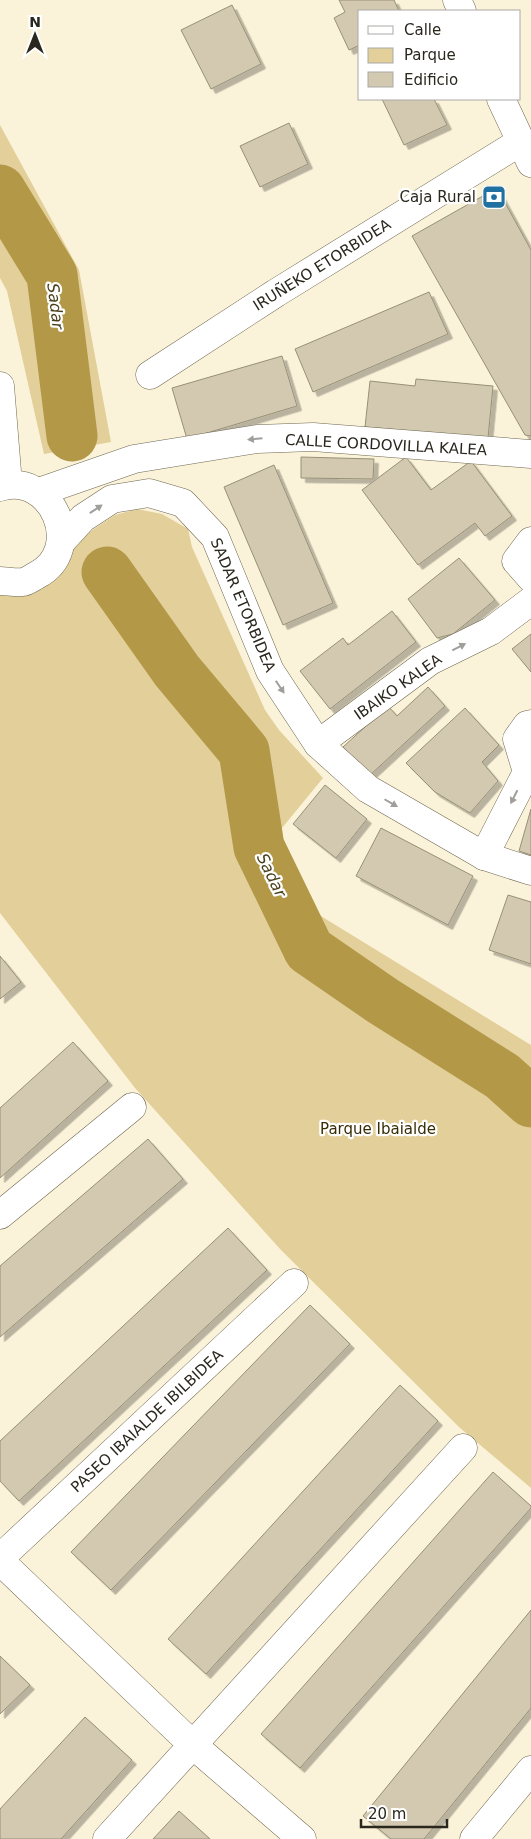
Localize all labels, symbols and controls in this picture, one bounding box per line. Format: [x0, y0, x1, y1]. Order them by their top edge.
north arrow [10, 10, 60, 60]
legend [358, 10, 521, 100]
text: N [29, 14, 41, 30]
text: Calle [404, 21, 441, 39]
text: Parque [404, 46, 456, 64]
text: Edificio [404, 71, 458, 89]
bank icon: Caja Rural [481, 184, 507, 210]
place label: Caja Rural [399, 188, 476, 206]
street label: IRUÑEKO ETORBIDEA [249, 214, 395, 315]
water label: Sadar [43, 282, 68, 332]
street label: CALLE CORDOVILLA KALEA [285, 431, 488, 459]
one-way arrow [247, 435, 263, 443]
one-way arrow [90, 504, 103, 514]
street label: SADAR ETORBIDEA [207, 535, 280, 675]
one-way arrow [452, 643, 466, 651]
street label: IBAIKO KALEA [351, 650, 446, 724]
one-way arrow [276, 681, 285, 694]
one-way arrow [510, 790, 518, 804]
one-way arrow [385, 798, 398, 807]
water label: Sadar [253, 850, 291, 902]
park label: Parque Ibaialde [320, 1120, 436, 1138]
street label: PASEO IBAIALDE IBILBIDEA [67, 1345, 227, 1496]
scale bar [361, 1796, 447, 1828]
text: 20 m [368, 1805, 406, 1823]

